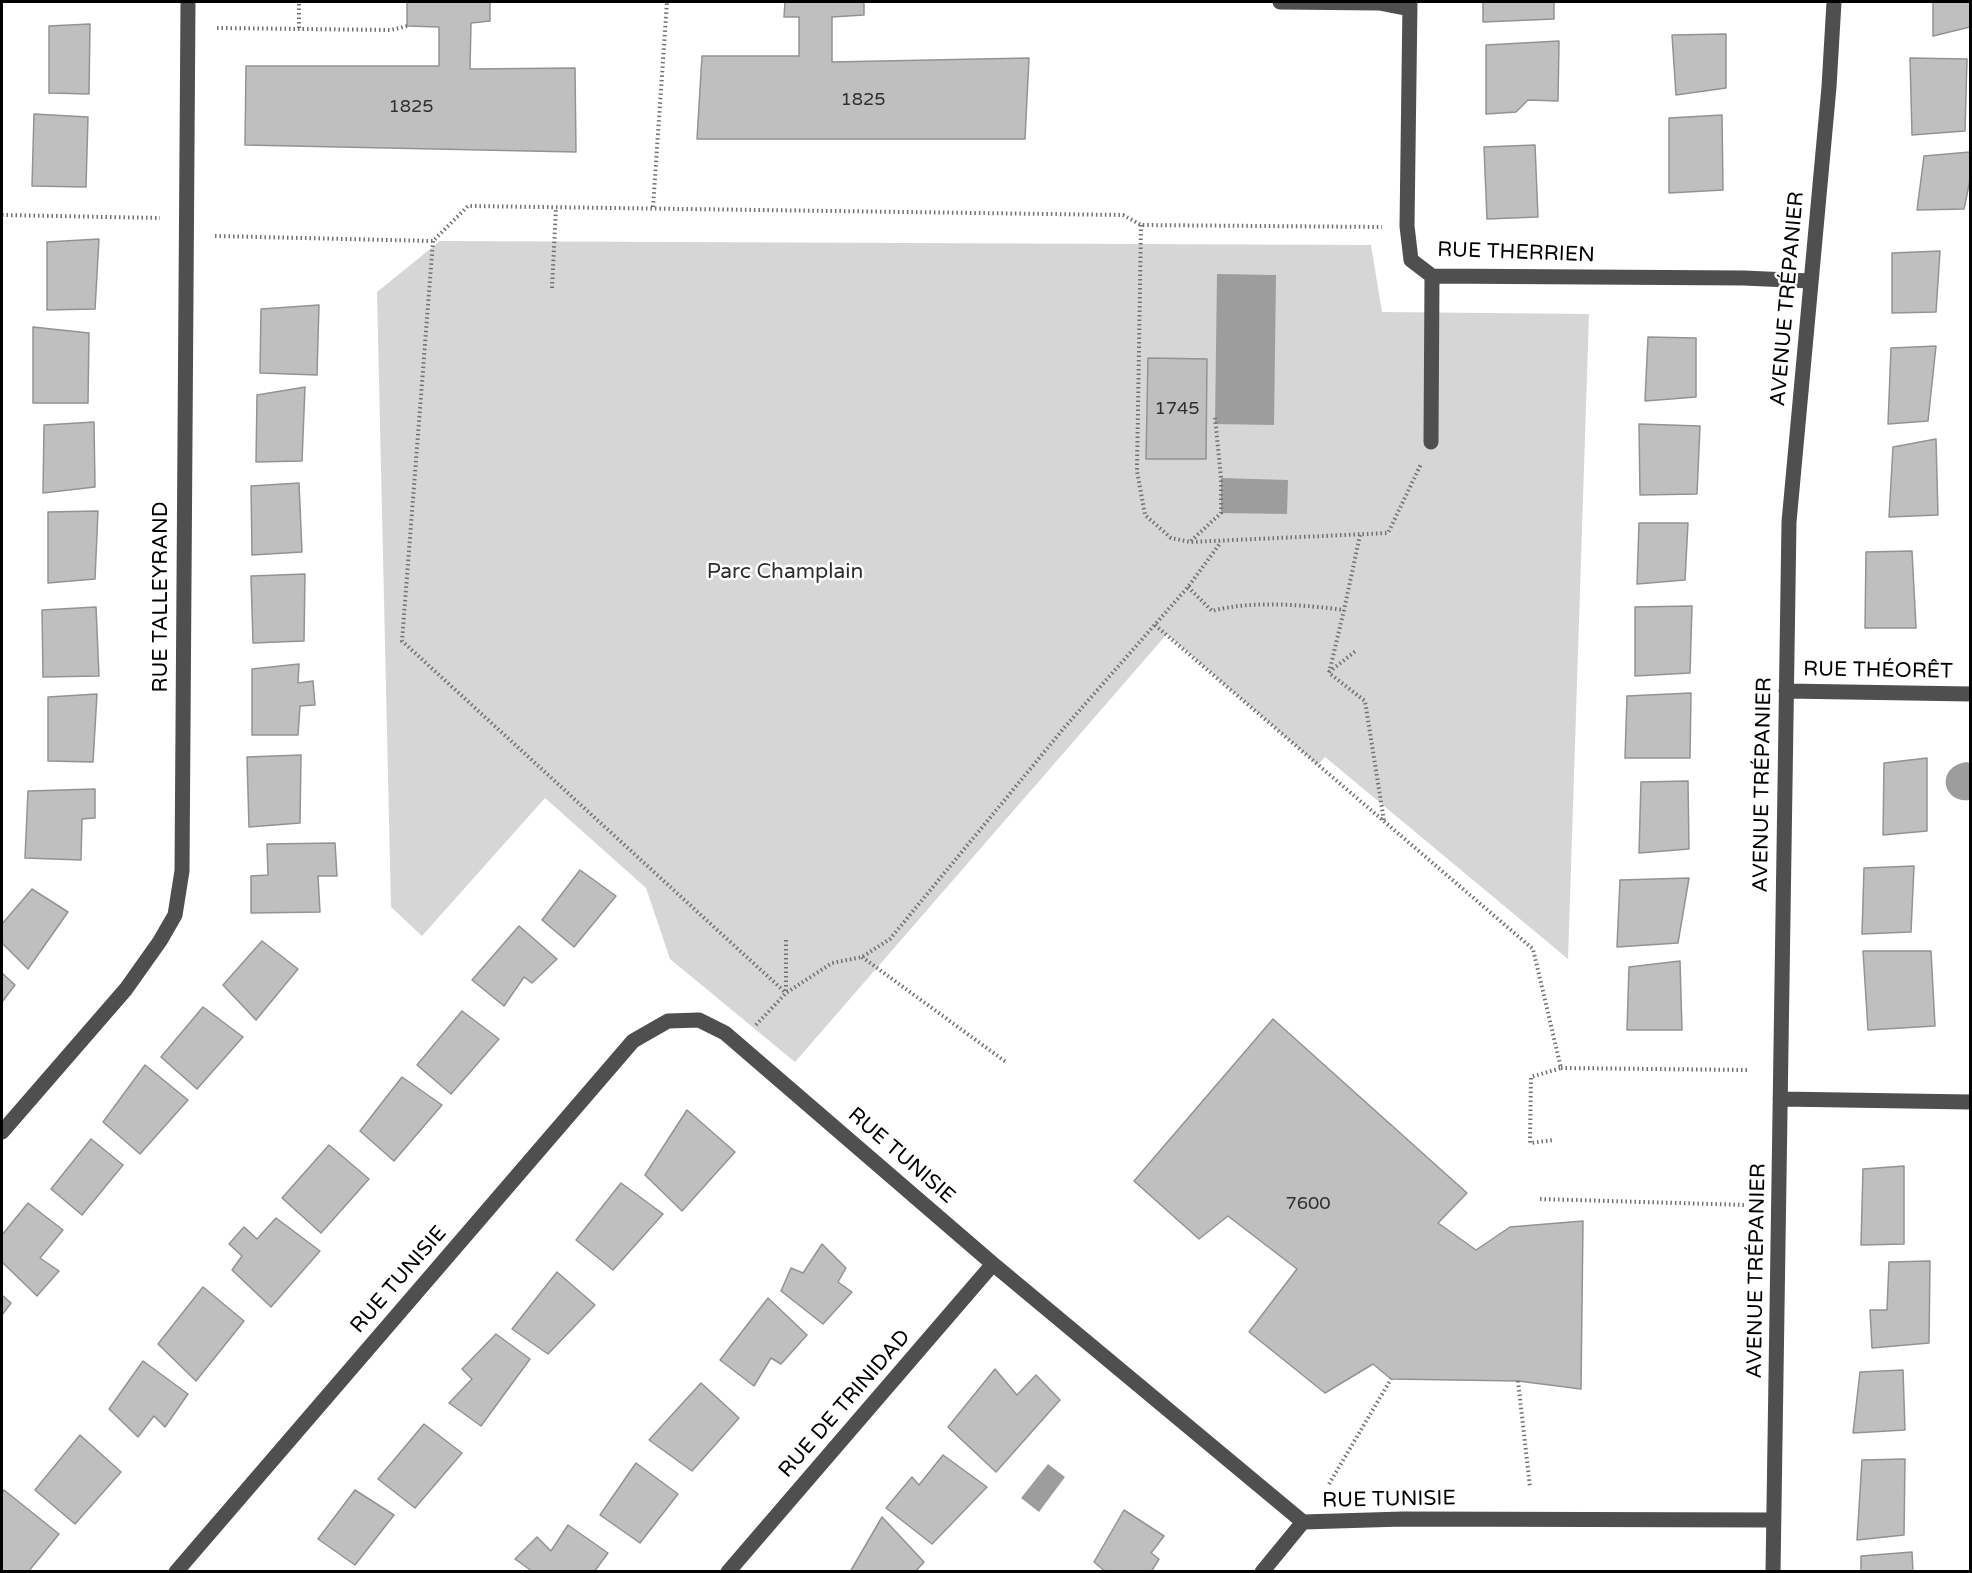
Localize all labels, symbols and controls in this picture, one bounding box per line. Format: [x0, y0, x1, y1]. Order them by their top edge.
house number: 1825 [840, 89, 886, 111]
house number: 1825 [388, 96, 434, 118]
street label: AVENUE TRÉPANIER [1766, 191, 1810, 407]
street label: RUE THERRIEN [1437, 238, 1595, 268]
house number: 1745 [1154, 398, 1200, 420]
street label: RUE TALLEYRAND [148, 501, 174, 693]
park label: Parc Champlain [707, 559, 863, 585]
street label: RUE THÉORÊT [1803, 657, 1953, 685]
street label: AVENUE TRÉPANIER [1749, 677, 1777, 893]
street label: RUE TUNISIE [842, 1103, 960, 1209]
street label: AVENUE TRÉPANIER [1743, 1163, 1771, 1379]
house number: 7600 [1285, 1193, 1331, 1215]
street label: RUE TUNISIE [346, 1221, 452, 1339]
street label: RUE DE TRINIDAD [774, 1325, 916, 1483]
street label: RUE TUNISIE [1322, 1486, 1456, 1514]

